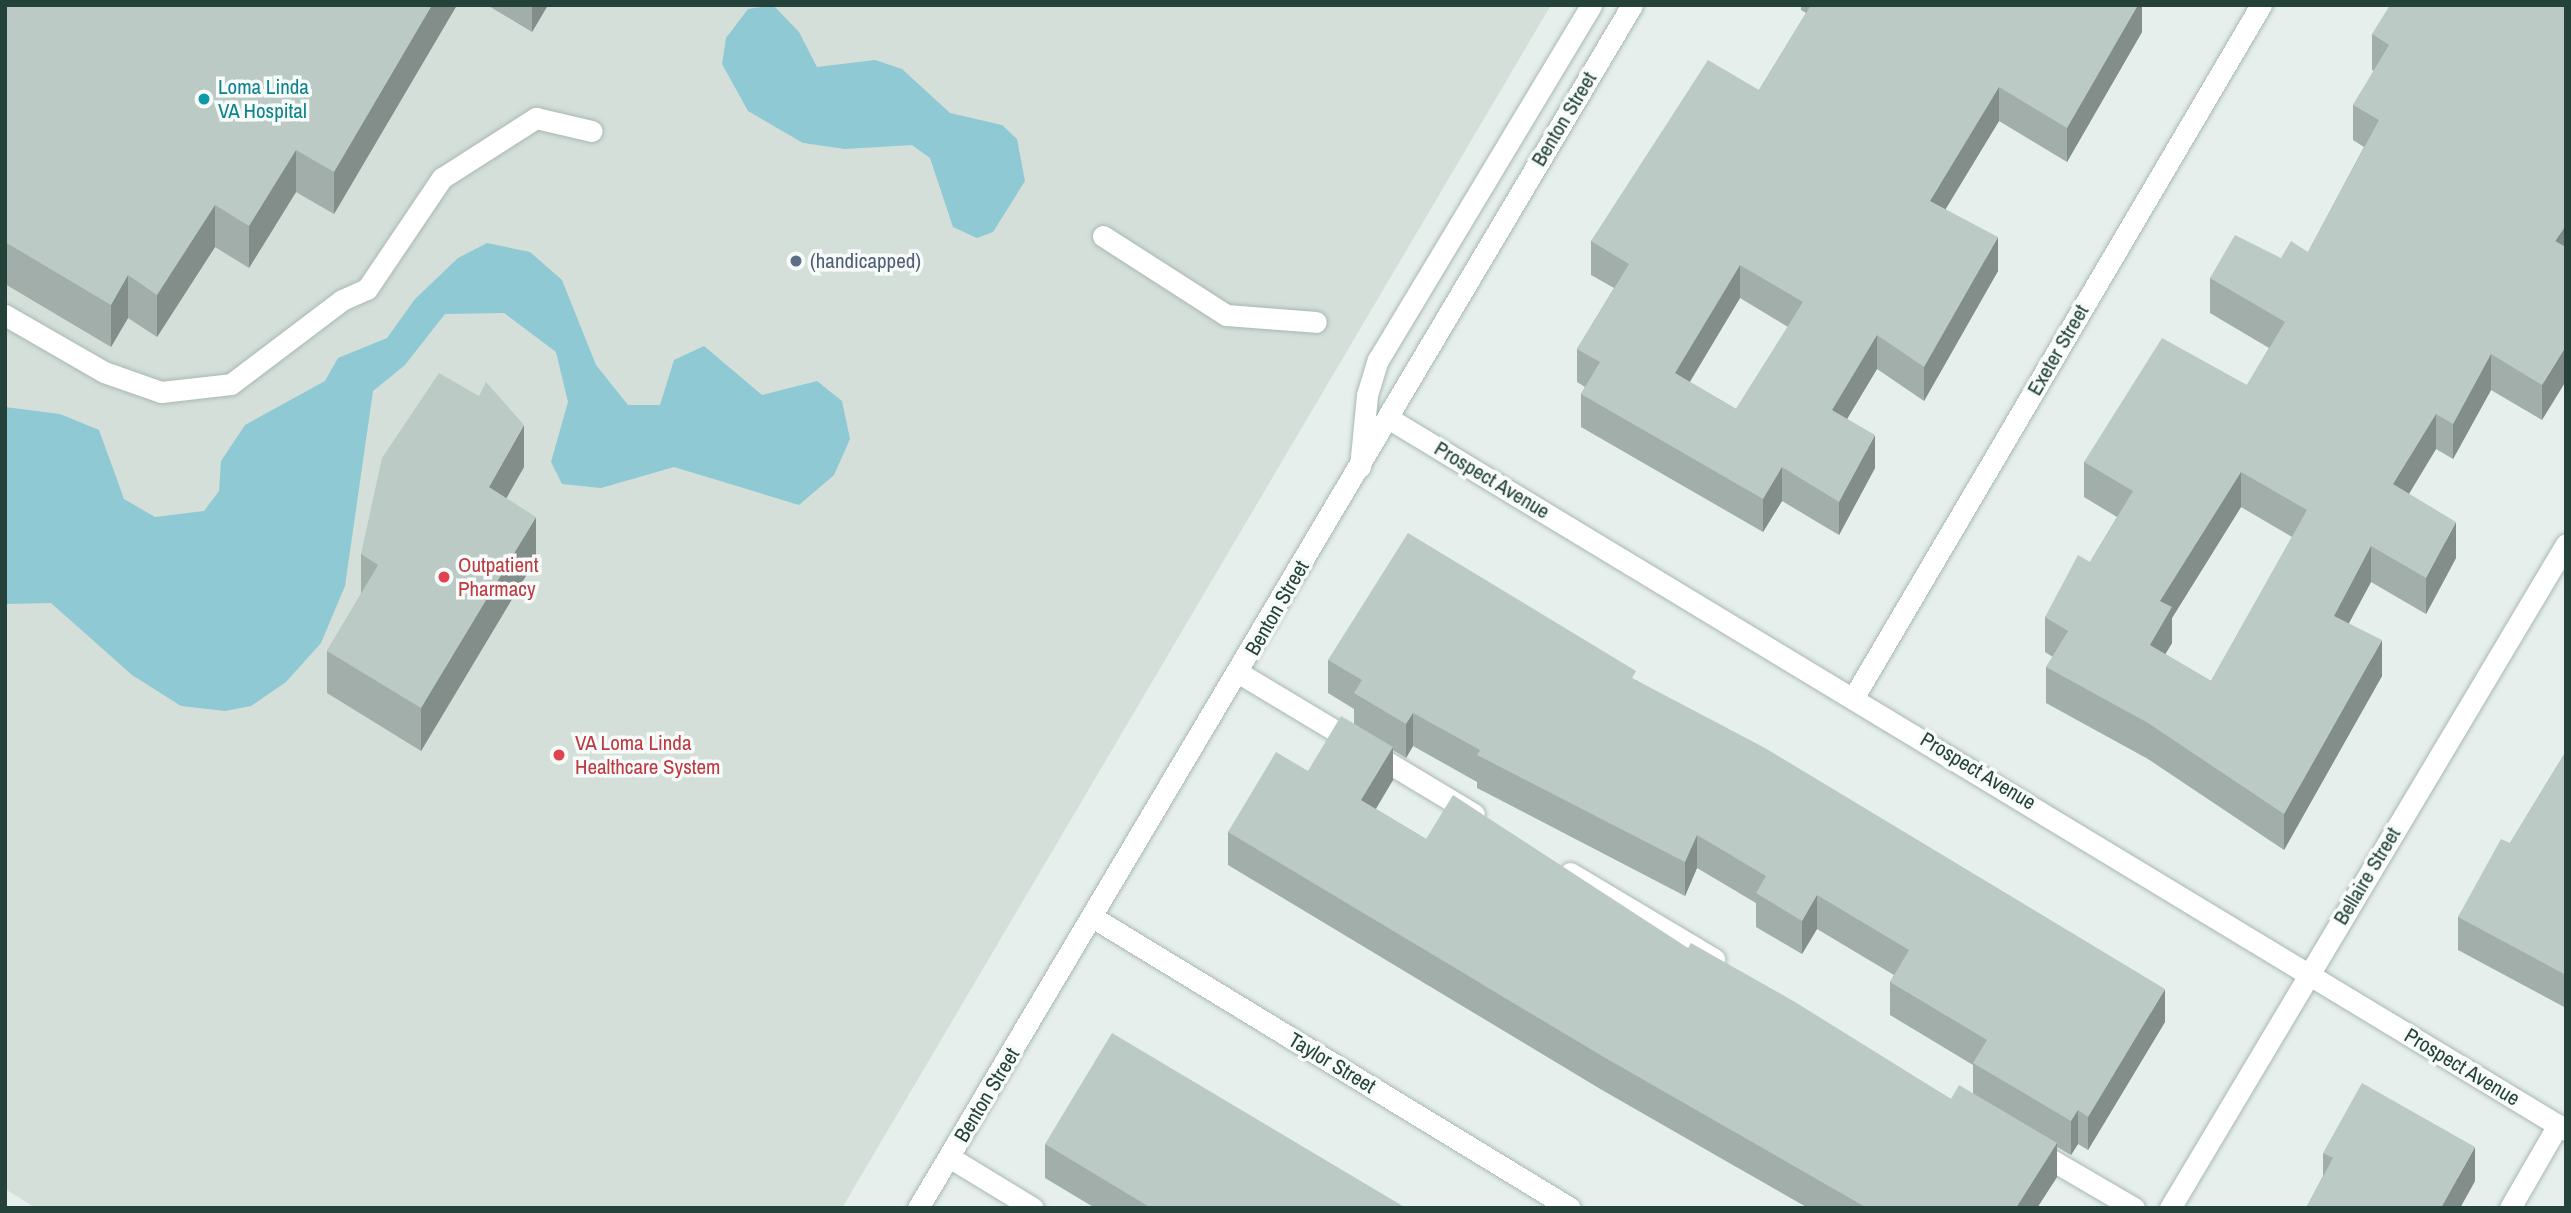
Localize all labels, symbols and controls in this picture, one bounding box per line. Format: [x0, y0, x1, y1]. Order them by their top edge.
street label: Benton Street [1526, 67, 1602, 171]
place label: Loma Linda VA Hospital [218, 74, 309, 124]
marker: Loma Linda VA Hospital [196, 91, 212, 107]
place label: (handicapped) [810, 248, 921, 274]
marker: (handicapped) [788, 253, 804, 269]
street label: Exeter Street [2022, 300, 2094, 400]
street label: Prospect Avenue [1429, 436, 1555, 524]
place label: Outpatient Pharmacy [458, 552, 538, 602]
street label: Benton Street [1240, 556, 1314, 660]
marker: Outpatient Pharmacy [436, 569, 452, 585]
street label: Prospect Avenue [1915, 727, 2041, 815]
place label: VA Loma Linda Healthcare System [575, 730, 720, 780]
marker: VA Loma Linda Healthcare System [549, 745, 569, 765]
street label: Bellaire Street [2328, 823, 2406, 929]
street label: Prospect Avenue [2399, 1023, 2525, 1111]
street label: Taylor Street [1284, 1027, 1380, 1099]
street label: Benton Street [949, 1043, 1025, 1147]

